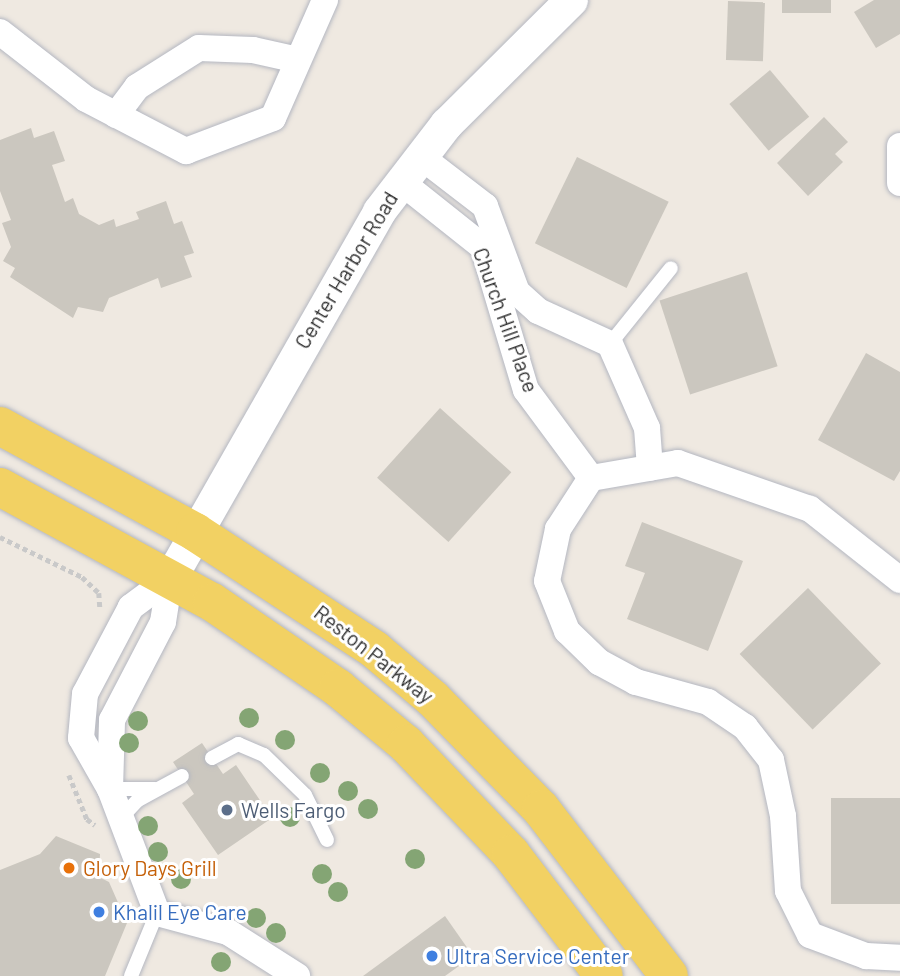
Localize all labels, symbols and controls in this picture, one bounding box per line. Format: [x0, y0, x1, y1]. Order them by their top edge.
street label: Center Harbor Road [289, 187, 403, 353]
street label: Church Hill Place [468, 244, 544, 396]
street label: Reston Parkway [309, 600, 439, 708]
place label: Wells Fargo [241, 797, 346, 823]
marker: Wells Fargo [219, 802, 235, 818]
place label: Glory Days Grill [83, 855, 217, 881]
marker: Glory Days Grill [61, 860, 77, 876]
place label: Khalil Eye Care [113, 899, 247, 925]
marker: Khalil Eye Care [91, 904, 107, 920]
place label: Ultra Service Center [446, 943, 629, 969]
marker: Ultra Service Center [424, 948, 440, 964]

